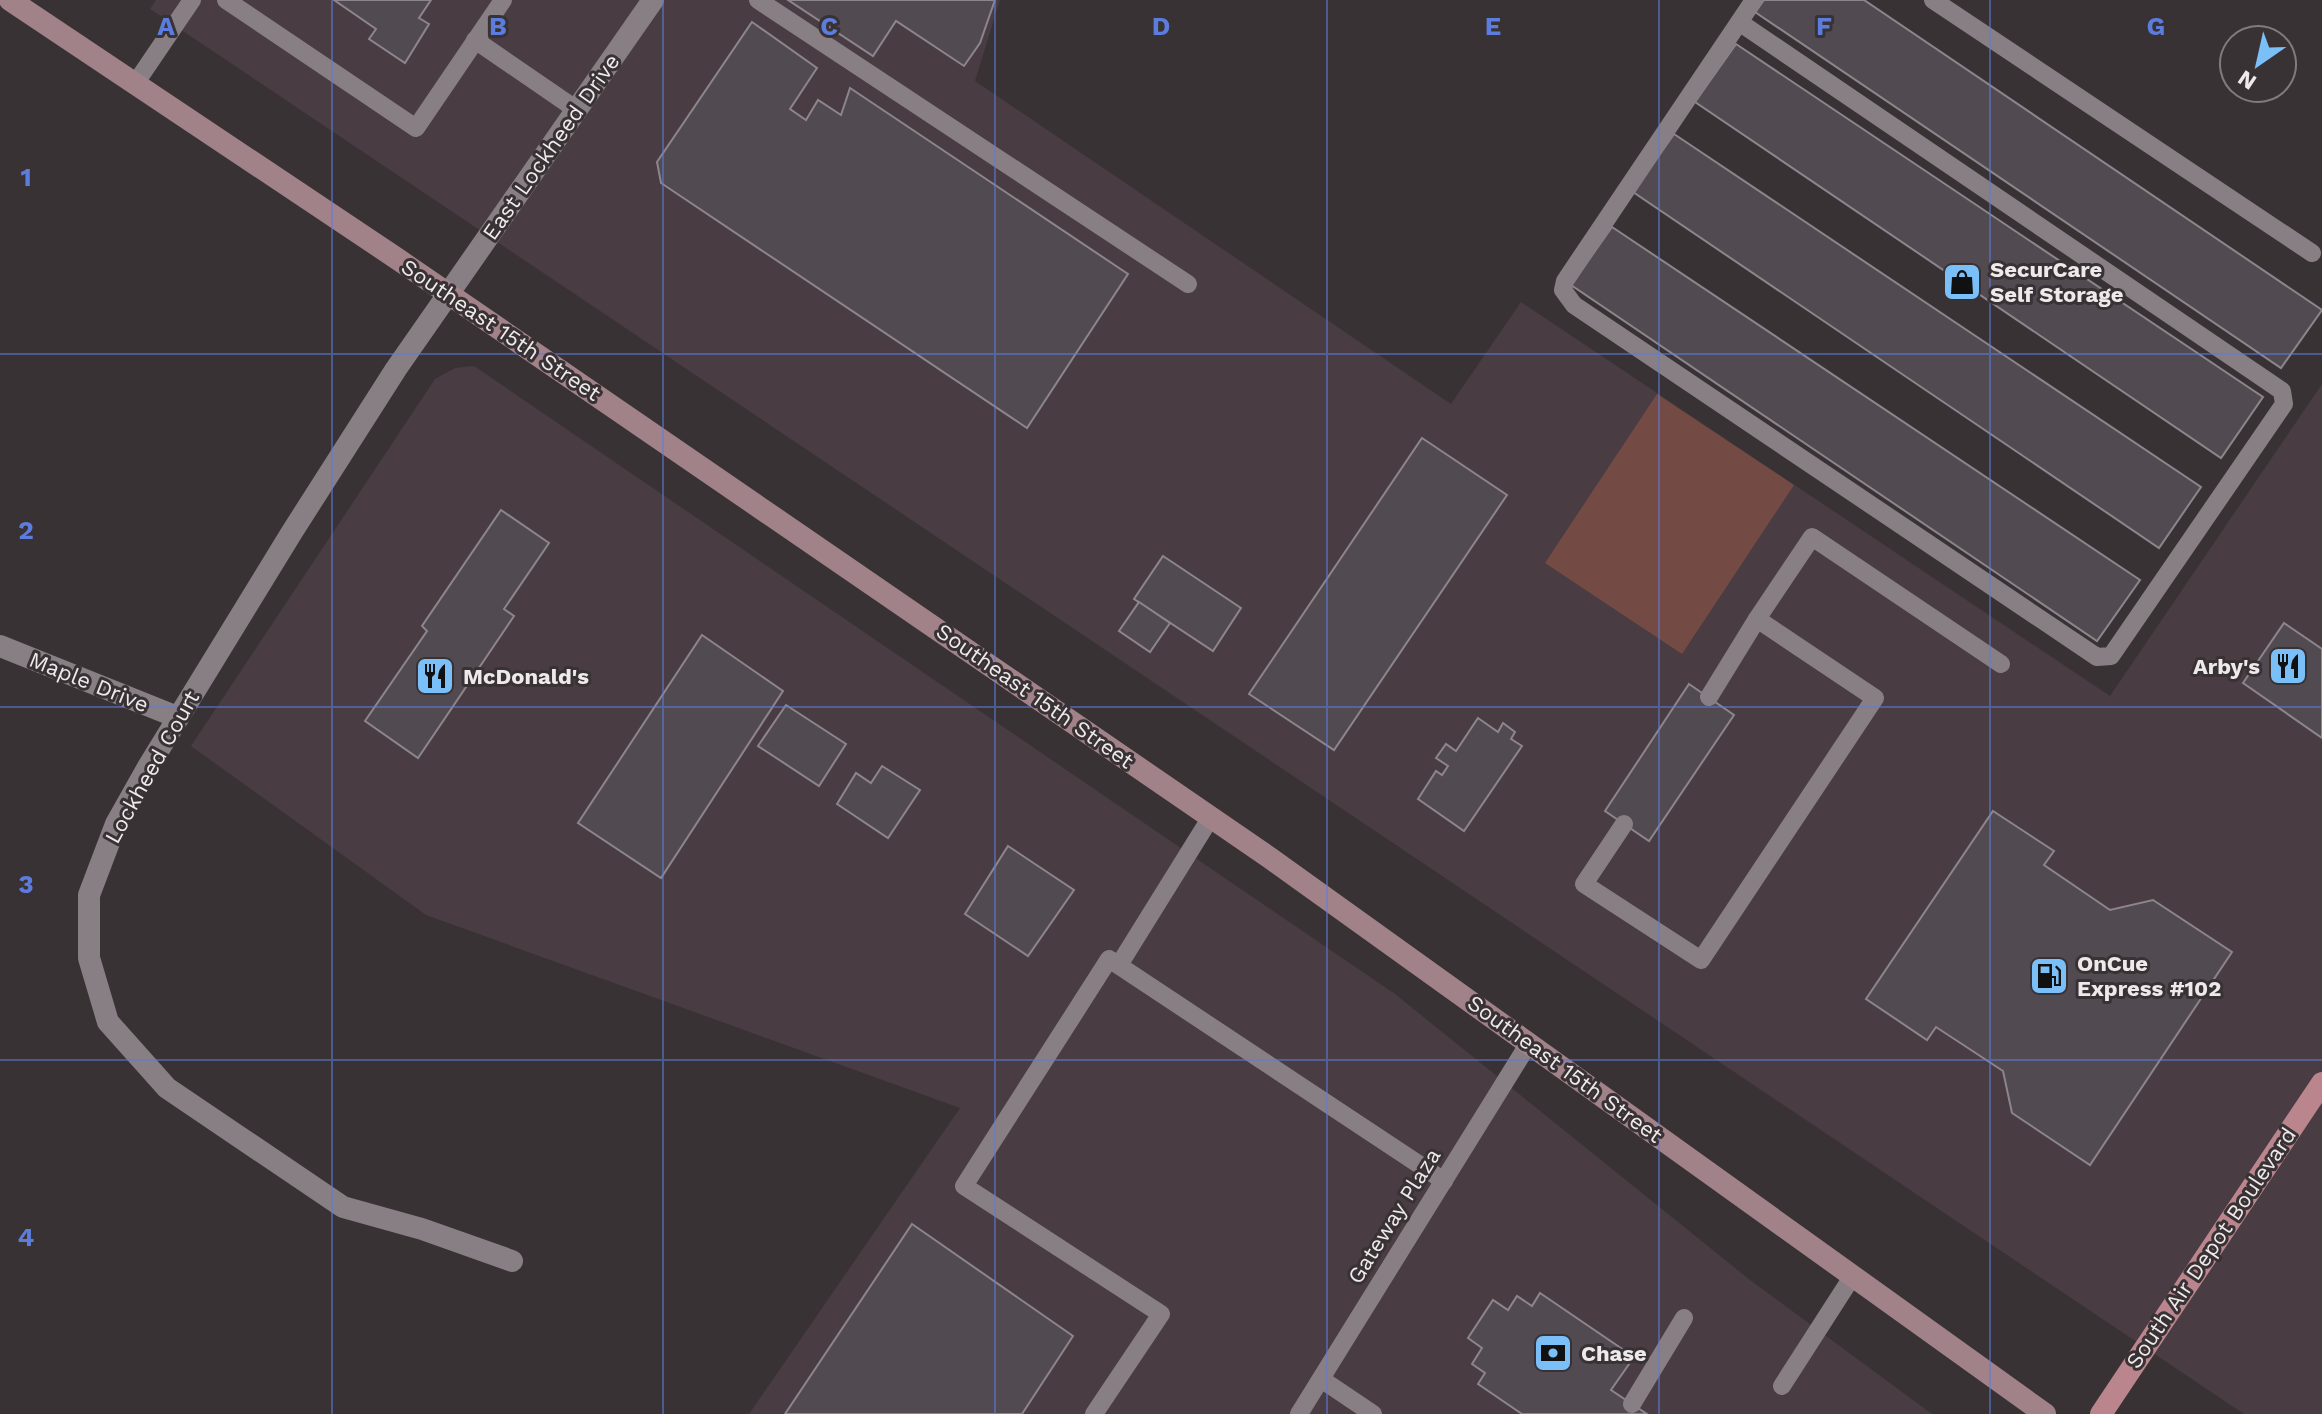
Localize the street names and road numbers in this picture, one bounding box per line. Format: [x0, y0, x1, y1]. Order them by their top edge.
street label: East Lockheed Drive [477, 49, 625, 245]
street label: Southeast 15th Street [397, 254, 605, 406]
street label: Southeast 15th Street [932, 618, 1138, 774]
street label: Maple Drive [26, 647, 152, 717]
street label: Lockheed Court [100, 686, 204, 848]
street label: Southeast 15th Street [1463, 990, 1667, 1148]
street label: South Air Depot Boulevard [2121, 1123, 2301, 1373]
street label: Gateway Plaza [1342, 1144, 1446, 1288]

